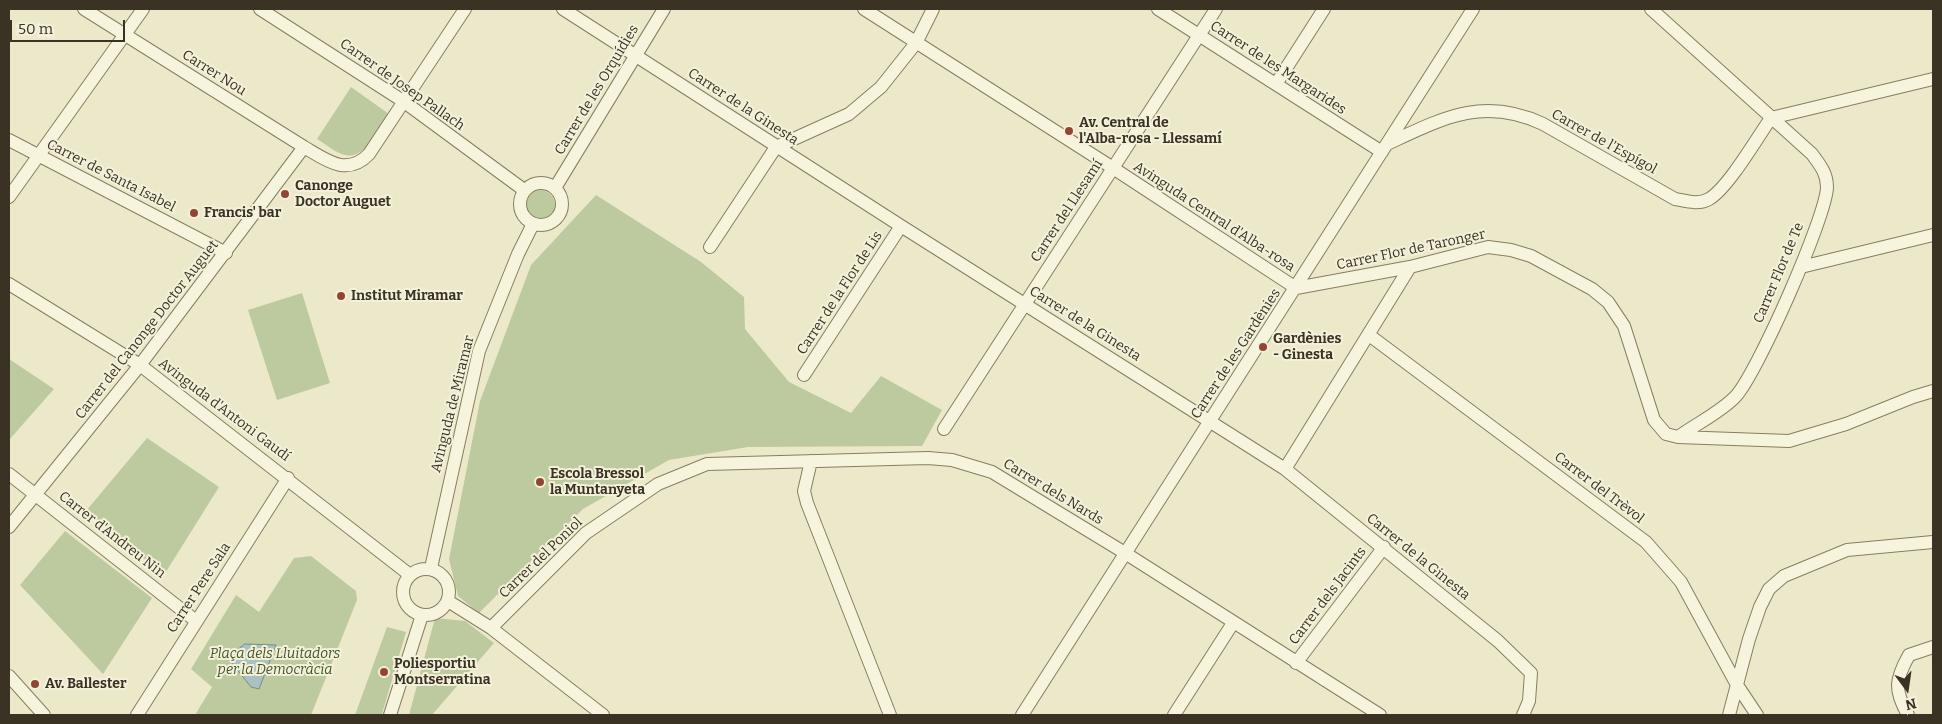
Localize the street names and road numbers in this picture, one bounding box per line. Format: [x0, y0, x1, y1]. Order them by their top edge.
street label: Carrer de les Margarides [1207, 18, 1349, 118]
street label: Carrer de les Orquídies [552, 22, 642, 158]
street label: Carrer de Josep Pallach [336, 36, 468, 134]
street label: Carrer Nou [179, 47, 249, 99]
street label: Carrer de la Ginesta [685, 65, 801, 149]
street label: Carrer de l'Espígol [1548, 106, 1660, 178]
street label: Carrer de Santa Isabel [44, 136, 178, 216]
street label: Carrer del Llesamí [1028, 157, 1106, 265]
street label: Avinguda Central d'Alba-rosa [1130, 158, 1298, 276]
street label: Carrer Flor de Te [1750, 220, 1808, 326]
street label: Carrer Flor de Taronger [1335, 226, 1487, 274]
street label: Carrer de la Flor de Lis [794, 228, 886, 358]
street label: Carrer del Canonge Doctor Auguet [72, 237, 222, 423]
street label: Carrer de la Ginesta [1026, 283, 1144, 365]
street label: Carrer de les Gardènies [1188, 286, 1284, 422]
street label: Avinguda de Miramar [428, 334, 478, 474]
street label: Avinguda d'Antoni Gaudí [155, 355, 293, 465]
street label: Carrer del Trèvol [1551, 449, 1647, 527]
street label: Carrer dels Nards [1000, 456, 1106, 528]
street label: Carrer d'Andreu Nin [55, 488, 169, 582]
street label: Carrer de la Ginesta [1363, 510, 1473, 604]
street label: Carrer del Poniol [496, 514, 586, 602]
street label: Carrer Pere Sala [164, 540, 234, 636]
street label: Carrer dels Jacints [1286, 544, 1370, 648]

